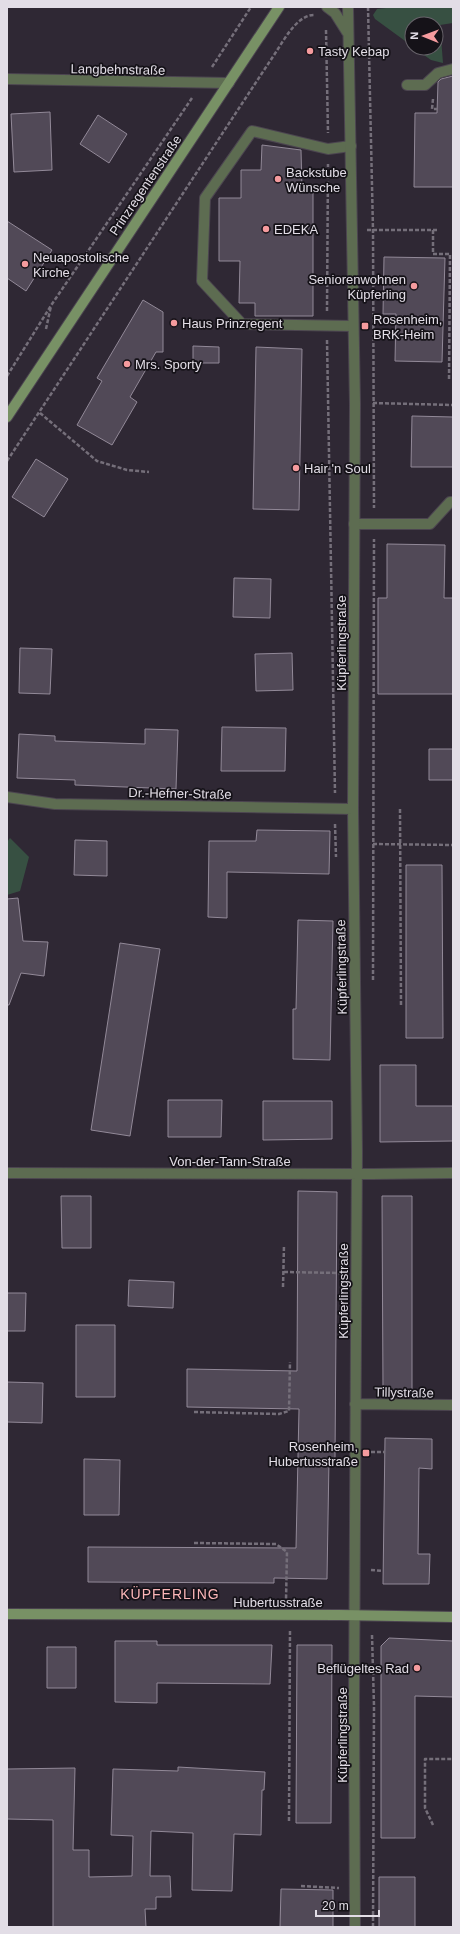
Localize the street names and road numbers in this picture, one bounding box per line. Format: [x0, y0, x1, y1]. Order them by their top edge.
street label: Langbehnstraße [71, 61, 165, 78]
street label: Prinzregentenstraße [106, 132, 185, 238]
street label: Küpferlingstraße [334, 595, 349, 691]
street label: Dr.-Hefner-Straße [128, 785, 232, 802]
street label: Küpferlingstraße [333, 919, 350, 1015]
street label: Von-der-Tann-Straße [169, 1154, 291, 1169]
street label: Küpferlingstraße [336, 1243, 351, 1339]
street label: Tillystraße [374, 1384, 434, 1401]
street label: Hubertusstraße [233, 1595, 323, 1610]
street label: Küpferlingstraße [335, 1687, 350, 1783]

